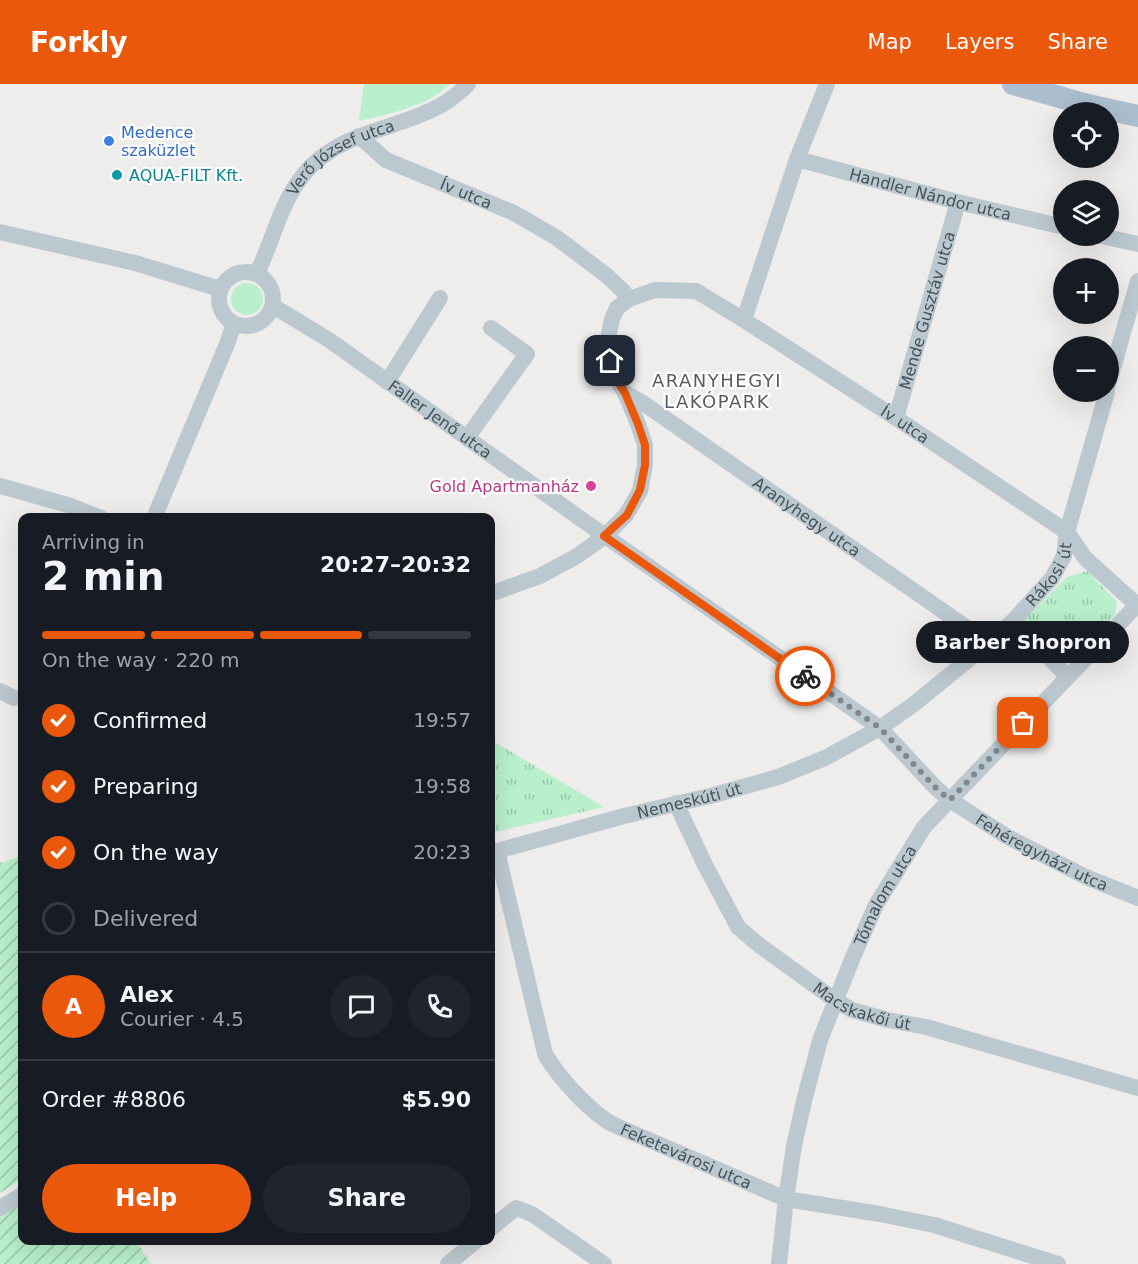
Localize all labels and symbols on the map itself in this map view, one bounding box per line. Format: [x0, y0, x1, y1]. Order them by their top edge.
street label: Verő József utca [283, 116, 397, 199]
place label: Medence szaküzlet [121, 123, 195, 160]
marker: Medence szaküzlet [102, 134, 116, 148]
street label: Handler Nándor utca [847, 164, 1013, 224]
place label: AQUA-FILT Kft. [129, 166, 243, 185]
marker: AQUA-FILT Kft. [110, 168, 124, 182]
street label: Ív utca [437, 175, 495, 213]
street label: Mende Gusztáv utca [896, 229, 959, 392]
pin [584, 335, 635, 386]
district label: ARANYHEGYI LAKÓPARK [652, 370, 782, 412]
street label: Faller Jenő utca [385, 376, 495, 463]
street label: Ív utca [877, 402, 933, 448]
street label: Aranyhegy utca [749, 473, 864, 561]
place label: Gold Apartmanház [429, 477, 579, 496]
marker: Gold Apartmanház [584, 479, 598, 493]
street label: Rákosi út [1022, 542, 1076, 611]
callout: Barber Shopron [916, 621, 1130, 663]
courier [775, 646, 835, 706]
pin [997, 697, 1048, 748]
street label: Nemeskúti út [635, 779, 744, 823]
street label: Fehéregyházi utca [972, 810, 1111, 895]
street label: Tómalom utca [850, 842, 921, 950]
street label: Macskakői út [809, 978, 912, 1034]
street label: Feketevárosi utca [617, 1120, 754, 1193]

